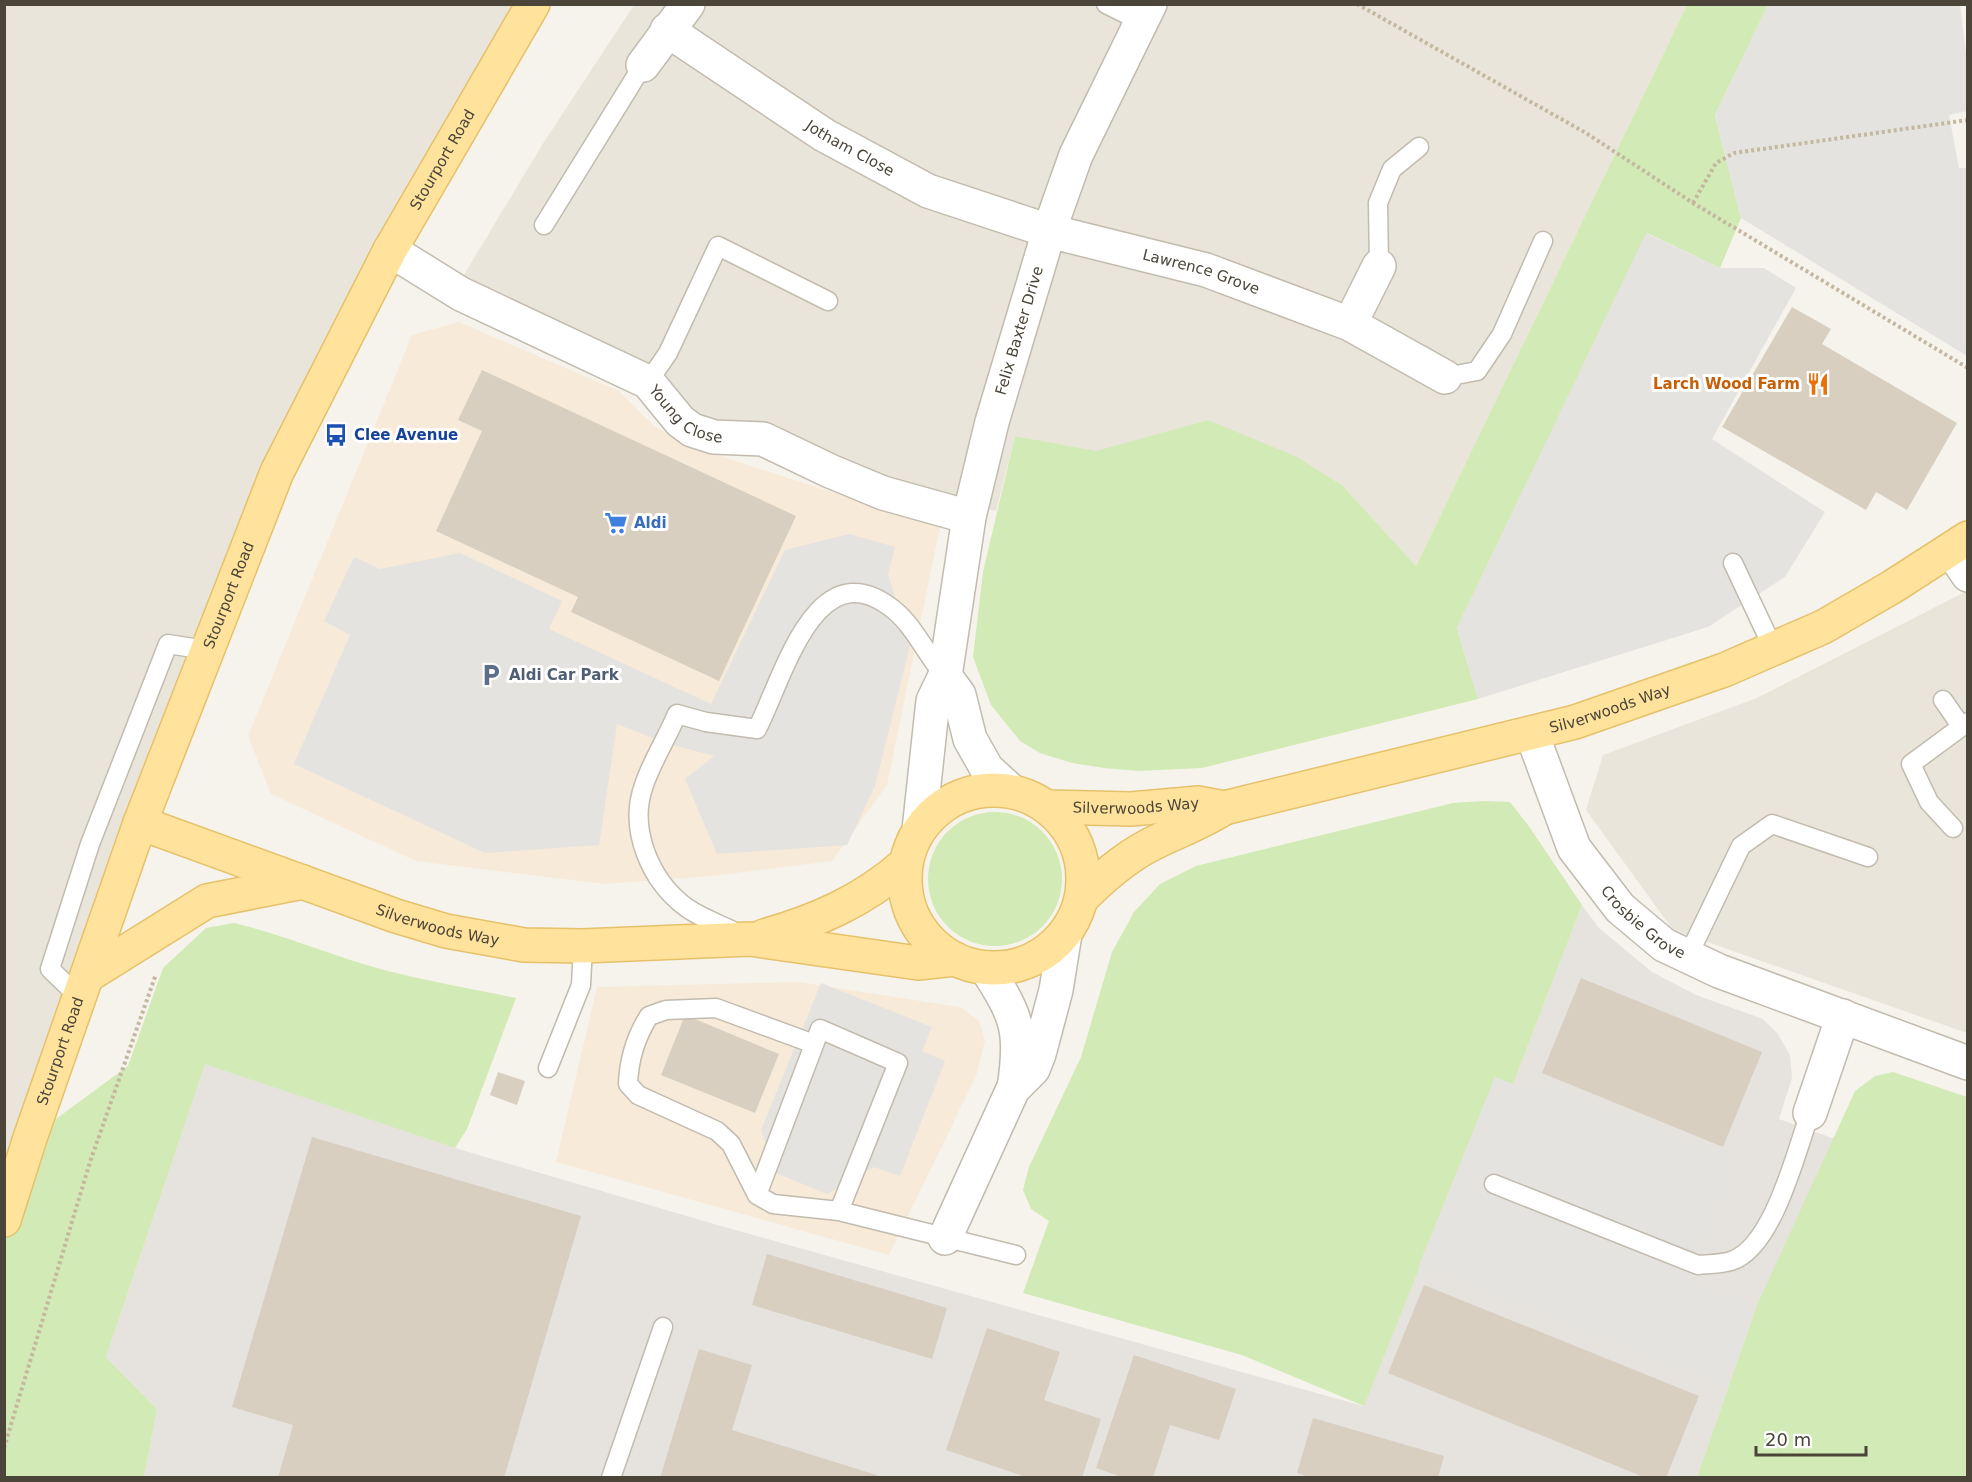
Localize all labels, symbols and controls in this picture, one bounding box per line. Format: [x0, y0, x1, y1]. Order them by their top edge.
street label: Stourport Road [406, 106, 479, 213]
street label: Jotham Close [801, 116, 897, 180]
street label: Lawrence Grove [1141, 246, 1262, 298]
street label: Felix Baxter Drive [992, 264, 1047, 397]
restaurant icon: Larch Wood Farm [1805, 371, 1831, 397]
place label: Larch Wood Farm [1653, 375, 1800, 393]
street label: Young Close [645, 381, 723, 446]
bus stop icon: Clee Avenue [323, 422, 349, 448]
place label: Clee Avenue [354, 426, 458, 444]
supermarket icon: Aldi [603, 510, 629, 536]
place label: Aldi [634, 514, 667, 532]
street label: Stourport Road [200, 539, 258, 652]
parking icon: Aldi Car Park [478, 662, 504, 688]
place label: Aldi Car Park [509, 666, 620, 684]
street label: Silverwoods Way [1547, 680, 1673, 737]
street label: Silverwoods Way [1072, 794, 1200, 818]
street label: Crosbie Grove [1597, 882, 1688, 963]
street label: Silverwoods Way [373, 900, 501, 949]
street label: Stourport Road [33, 995, 88, 1108]
scale bar [1756, 1419, 1866, 1457]
text: 20 m [1765, 1429, 1811, 1450]

